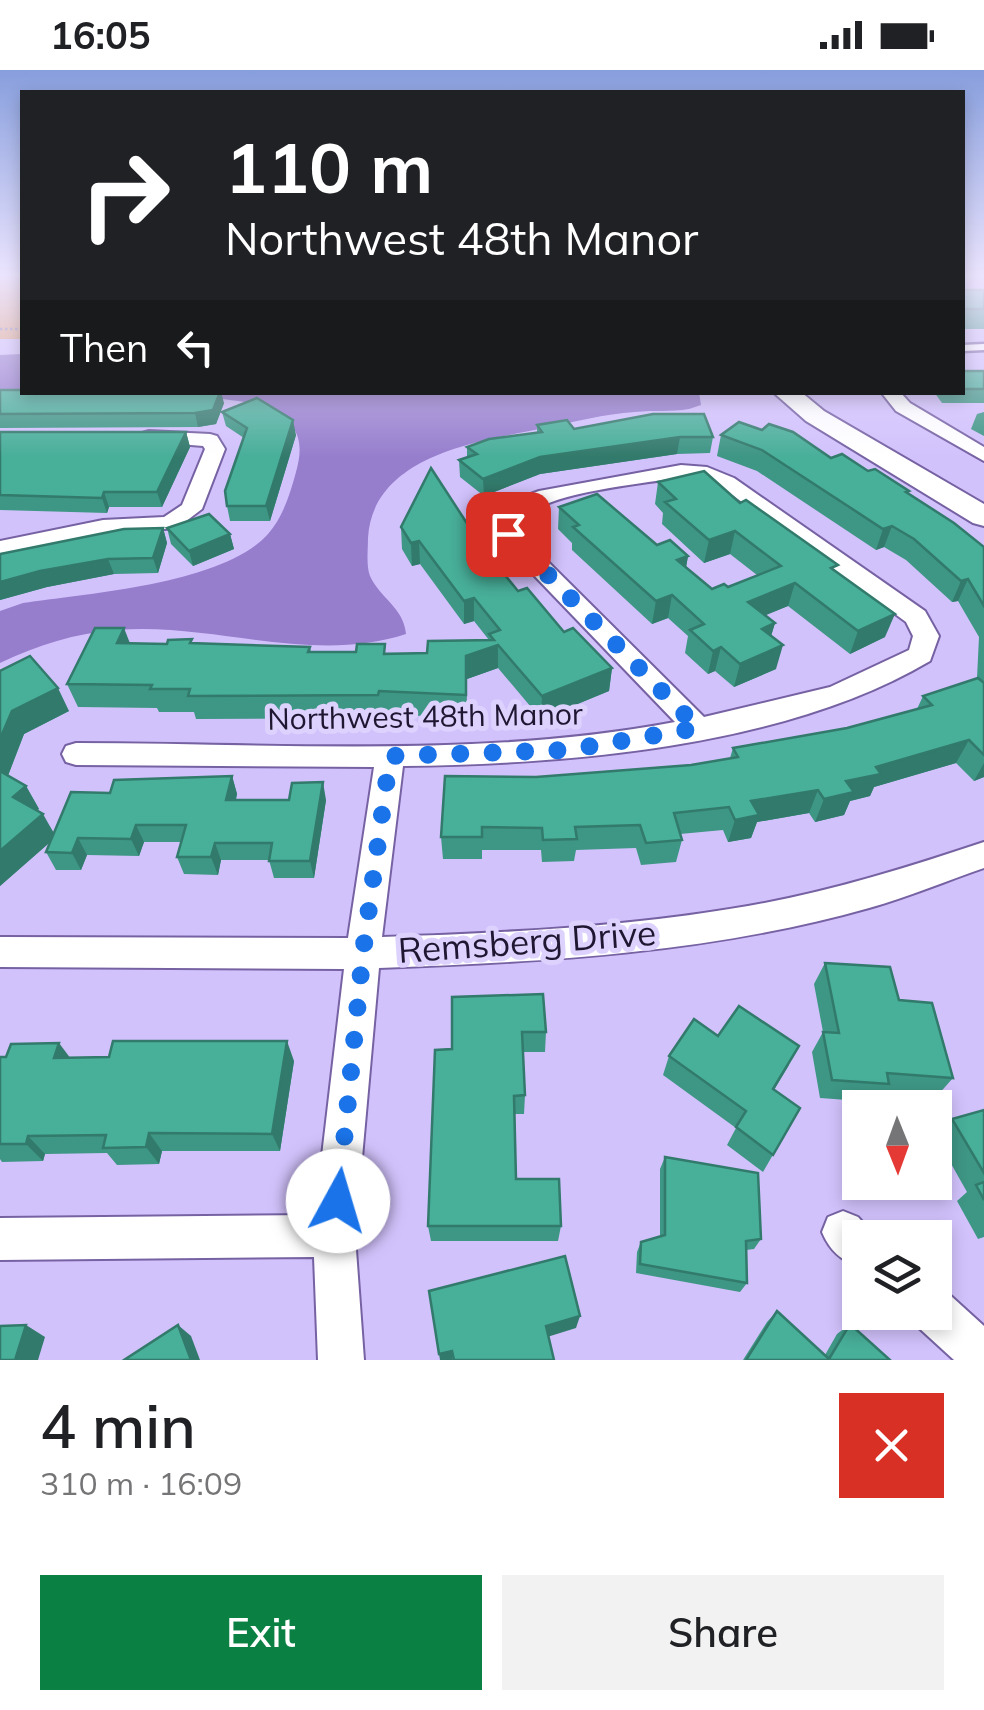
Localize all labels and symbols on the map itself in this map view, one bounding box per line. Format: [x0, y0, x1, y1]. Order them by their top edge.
pin [466, 492, 551, 577]
street label: Northwest 48th Manor [267, 694, 583, 738]
street label: Remsberg Drive [397, 910, 657, 972]
north arrow [842, 1090, 952, 1200]
position arrow [286, 1149, 390, 1253]

